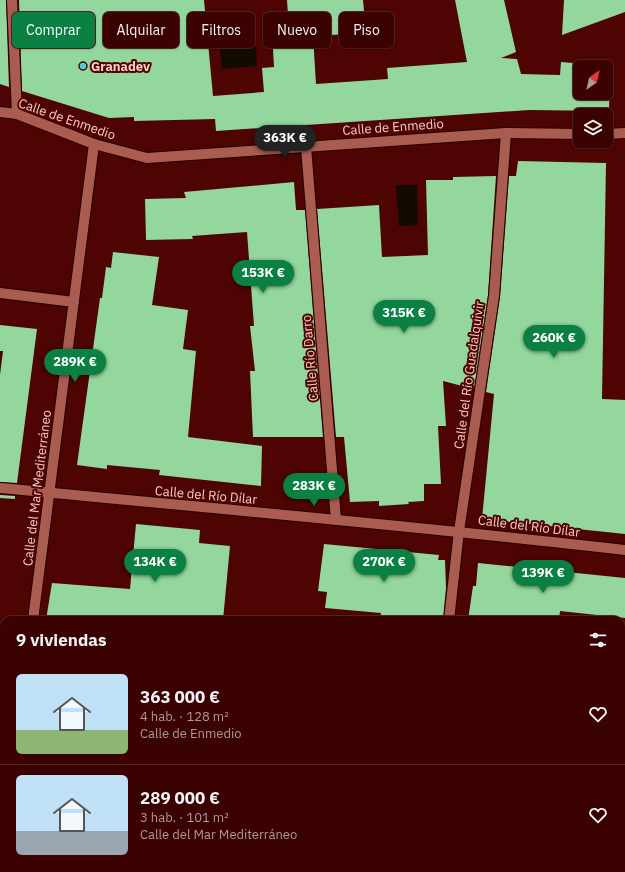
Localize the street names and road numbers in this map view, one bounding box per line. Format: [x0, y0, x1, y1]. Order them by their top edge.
street label: Calle de Enmedio [16, 94, 118, 144]
street label: Calle de Enmedio [342, 115, 444, 139]
street label: Calle del Río Guadalquivir [450, 300, 488, 450]
street label: Calle Río Darro [298, 314, 322, 402]
street label: Calle del Mar Mediterráneo [19, 409, 55, 567]
street label: Calle del Río Dílar [154, 482, 258, 508]
street label: Calle del Río Dílar [477, 511, 581, 541]

